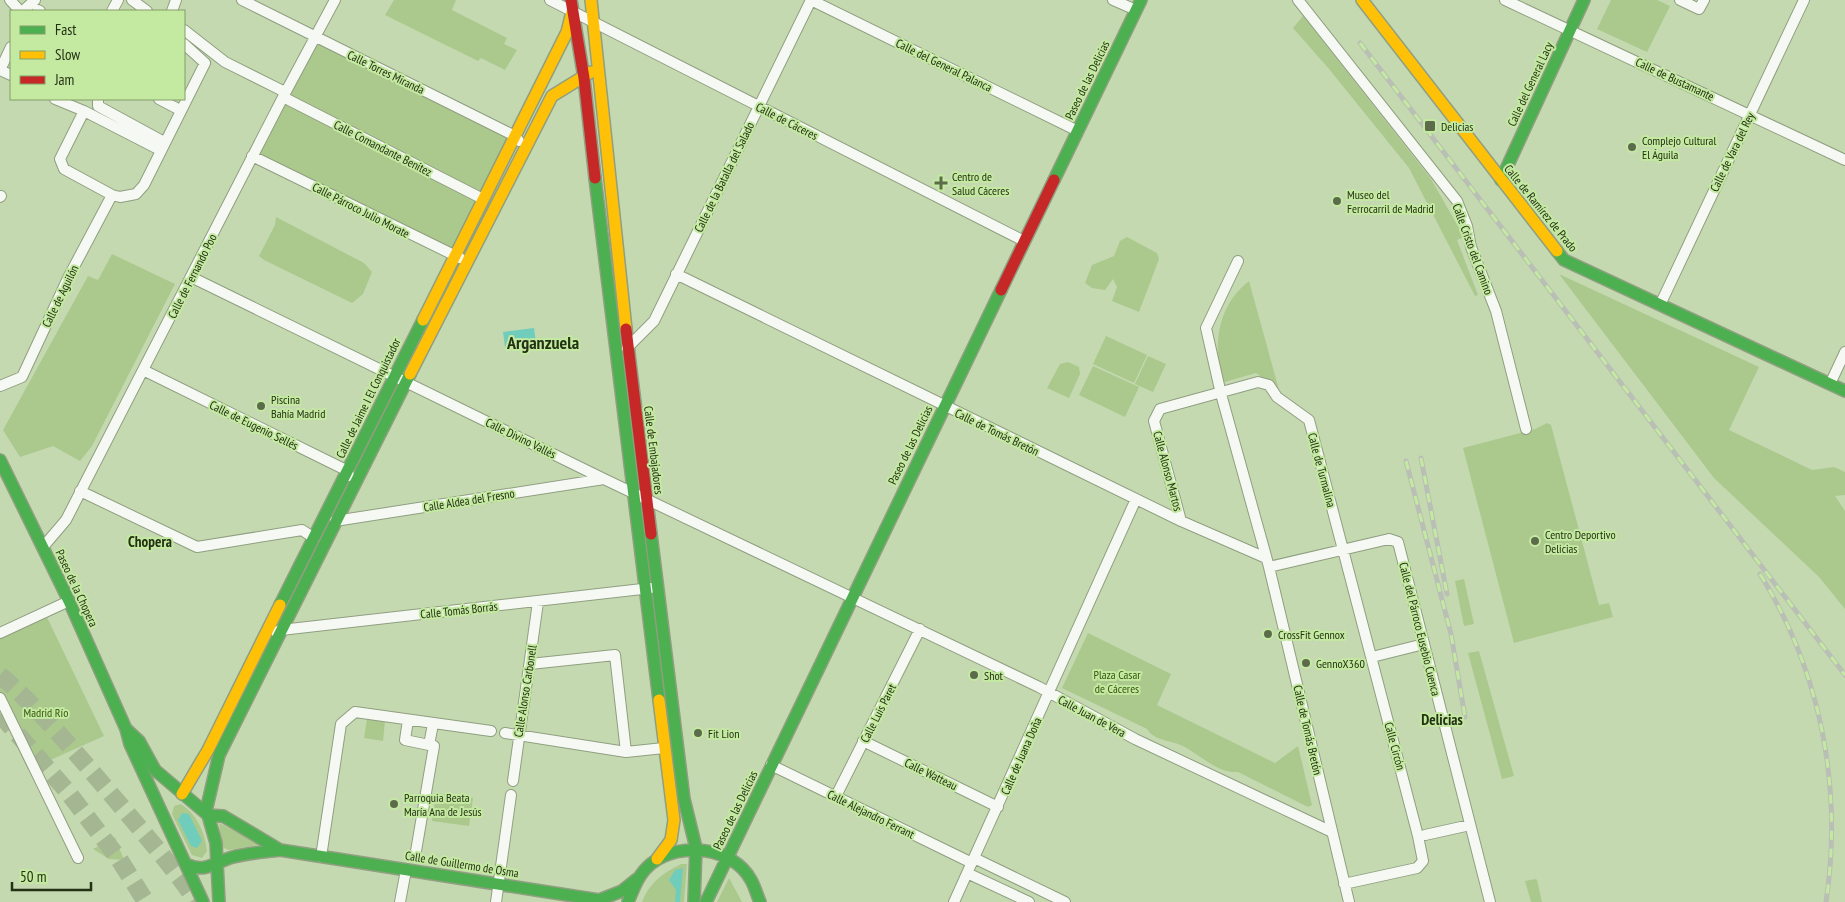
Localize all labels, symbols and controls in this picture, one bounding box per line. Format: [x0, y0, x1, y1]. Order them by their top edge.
legend [10, 10, 185, 100]
text: Fast [55, 20, 76, 39]
street label: Calle del General Palanca [893, 35, 995, 95]
street label: Paseo de las Delicias [1061, 38, 1113, 122]
street label: Calle del General Lacy [1504, 39, 1556, 129]
text: Slow [55, 45, 80, 64]
street label: Calle Torres Miranda [345, 47, 427, 97]
street label: Calle de Bustamante [1633, 54, 1717, 104]
text: Jam [54, 70, 74, 89]
street label: Calle de Cáceres [753, 99, 821, 143]
street label: Calle de Vara del Rey [1706, 110, 1758, 194]
street label: Calle Comandante Benítez [331, 117, 435, 179]
street label: Calle de la Batalla del Salado [691, 119, 757, 235]
marker: Delicias [1423, 119, 1437, 133]
place label: Delicias [1441, 119, 1473, 134]
place label: Complejo Cultural El Águila [1642, 133, 1716, 162]
marker: Complejo Cultural El Águila [1626, 141, 1638, 153]
street label: Calle de Ramírez de Prado [1501, 161, 1581, 255]
place label: Centro de Salud Cáceres [952, 169, 1009, 198]
marker: Centro de Salud Cáceres [934, 176, 948, 190]
street label: Calle Párroco Julio Morate [310, 179, 412, 241]
place label: Museo del Ferrocarril de Madrid [1347, 187, 1434, 216]
marker: Museo del Ferrocarril de Madrid [1331, 195, 1343, 207]
street label: Calle Cristo del Camino [1450, 201, 1496, 297]
street label: Calle de Fernando Poo [164, 231, 220, 321]
street label: Calle de Aguilón [38, 262, 82, 330]
district label: Arganzuela [506, 331, 579, 354]
street label: Calle de Jaime I El Conquistador [332, 335, 404, 461]
place label: Piscina Bahía Madrid [271, 392, 325, 421]
street label: Calle de Eugenio Sellés [207, 397, 301, 453]
marker: Piscina Bahía Madrid [255, 400, 267, 412]
street label: Paseo de las Delicias [884, 403, 936, 487]
street label: Calle de Embajadores [641, 405, 667, 495]
street label: Calle de Tomás Bretón [953, 405, 1041, 459]
street label: Calle Divino Vallés [483, 414, 559, 462]
street label: Calle Alonso Martos [1150, 429, 1186, 513]
street label: Calle de Turmalina [1305, 431, 1339, 509]
street label: Calle Aldea del Fresno [422, 485, 516, 515]
place label: Centro Deportivo Delicias [1545, 527, 1616, 556]
district label: Chopera [128, 532, 172, 551]
marker: Centro Deportivo Delicias [1529, 535, 1541, 547]
street label: Paseo de la Chopera [53, 547, 102, 629]
street label: Calle del Párroco Eusebio Cuenca [1396, 561, 1444, 698]
street label: Calle Tomás Borrás [420, 598, 498, 622]
place label: CrossFit Gennox [1278, 627, 1345, 642]
marker: CrossFit Gennox [1262, 628, 1274, 640]
street label: Calle Alonso Carbonell [510, 644, 540, 738]
place label: GennoX360 [1316, 656, 1365, 671]
marker: GennoX360 [1300, 657, 1312, 669]
park label: Plaza Casar de Cáceres [1094, 667, 1141, 696]
place label: Shot [984, 668, 1004, 683]
marker: Shot [968, 669, 980, 681]
street label: Calle Luis Paret [857, 681, 900, 745]
street label: Calle de Tomás Bretón [1290, 684, 1326, 776]
street label: Calle Juan de Vera [1056, 692, 1129, 740]
park label: Madrid Río [24, 705, 68, 720]
district label: Delicias [1421, 710, 1463, 729]
street label: Calle de Juana Doña [997, 715, 1045, 797]
street label: Calle Circón [1381, 720, 1409, 772]
place label: Fit Lion [708, 726, 739, 741]
marker: Fit Lion [692, 727, 704, 739]
street label: Calle Watteau [902, 755, 960, 793]
street label: Paseo de las Delicias [709, 768, 761, 852]
street label: Calle Alejandro Ferrant [825, 786, 918, 842]
place label: Parroquia Beata María Ana de Jesús [404, 790, 482, 819]
marker: Parroquia Beata María Ana de Jesús [388, 798, 400, 810]
street label: Calle de Guillermo de Osma [404, 848, 520, 880]
scale bar [12, 860, 91, 892]
text: 50 m [20, 867, 46, 886]

